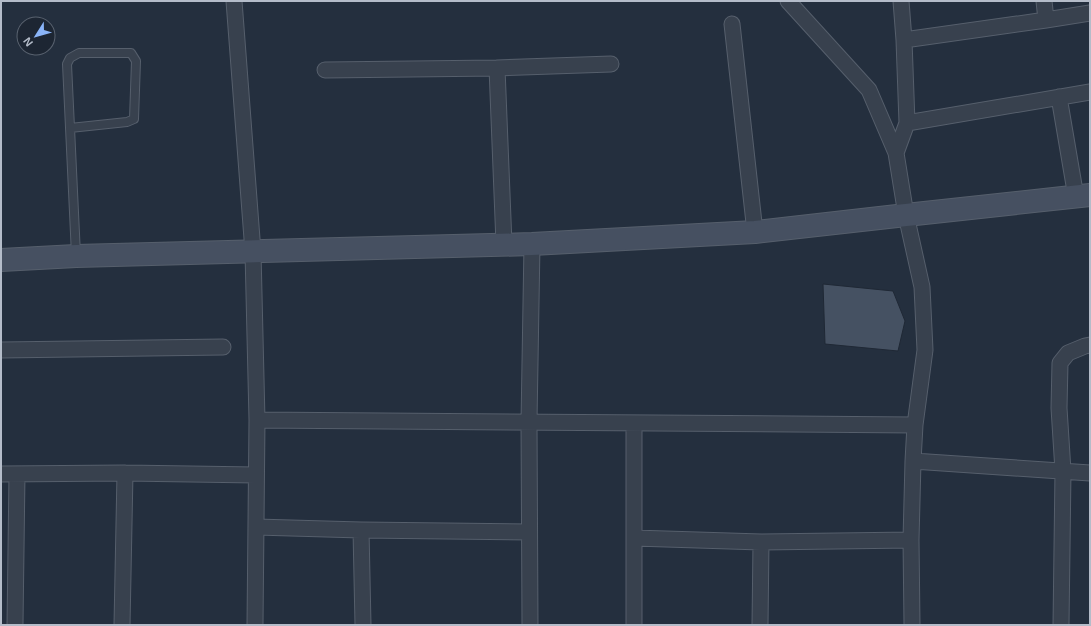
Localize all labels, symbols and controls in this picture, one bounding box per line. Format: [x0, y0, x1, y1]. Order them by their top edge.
north arrow [16, 16, 56, 56]
text: N [21, 35, 35, 49]

